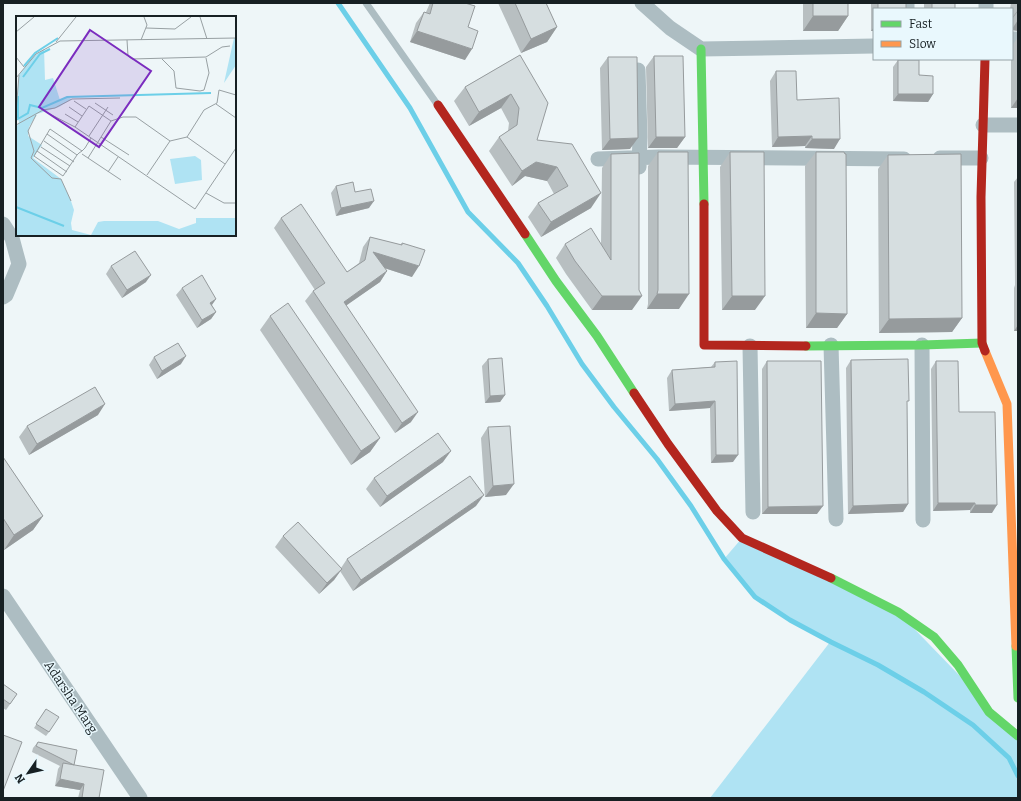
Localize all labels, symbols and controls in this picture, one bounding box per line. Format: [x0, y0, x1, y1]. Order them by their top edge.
legend [873, 8, 1013, 60]
inset map [16, 16, 236, 236]
text: Fast [909, 17, 933, 31]
text: Slow [909, 37, 936, 51]
street label: Adarsha Marg [41, 658, 101, 736]
north arrow [8, 753, 48, 793]
text: N [12, 771, 28, 785]

